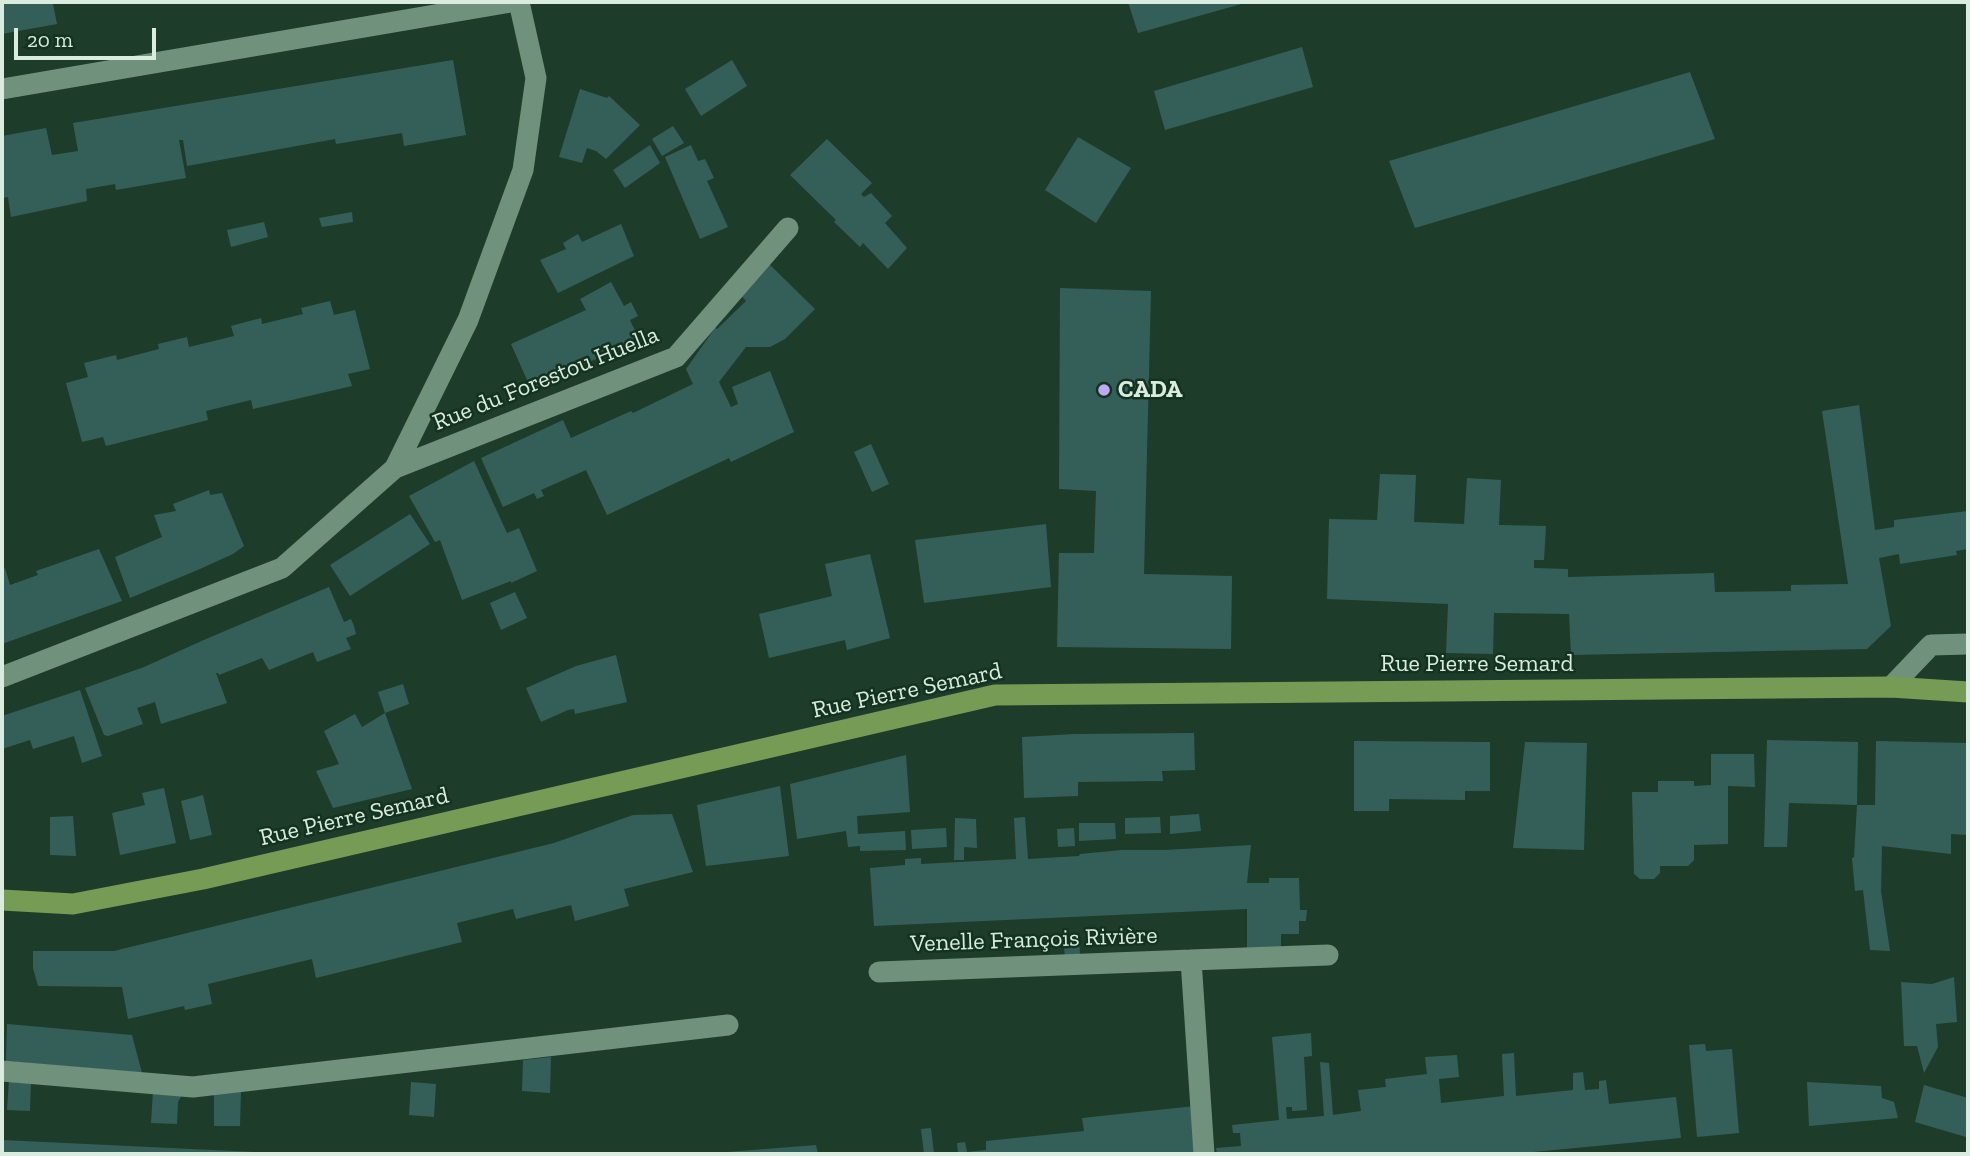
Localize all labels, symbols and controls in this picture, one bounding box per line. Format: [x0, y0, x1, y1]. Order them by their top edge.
scale bar [18, 14, 159, 58]
text: 20 m [27, 27, 73, 52]
street label: Rue du Forestou Huella [429, 320, 663, 438]
place label: CADA [1118, 376, 1182, 404]
marker: CADA [1096, 382, 1112, 398]
street label: Rue Pierre Semard [1380, 650, 1574, 678]
street label: Rue Pierre Semard [809, 657, 1005, 725]
street label: Rue Pierre Semard [257, 781, 451, 853]
street label: Venelle François Rivière [910, 921, 1158, 959]

